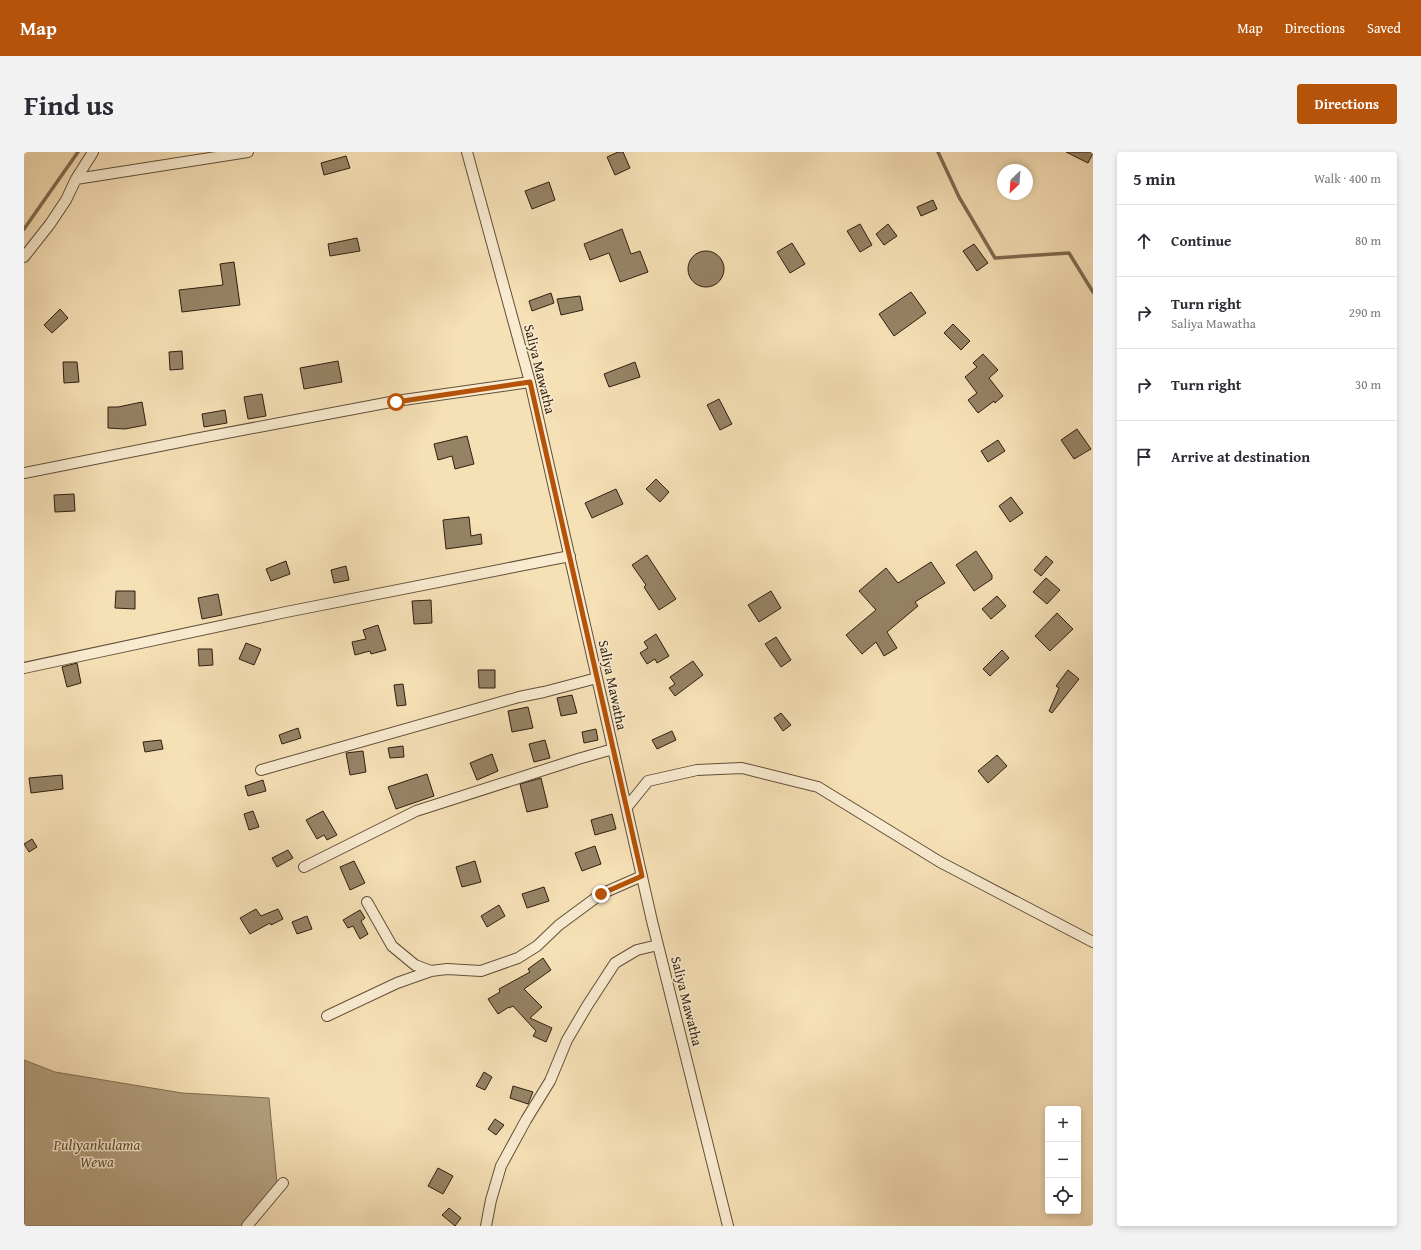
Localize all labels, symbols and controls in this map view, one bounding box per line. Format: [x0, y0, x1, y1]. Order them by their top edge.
text: Map [20, 14, 57, 42]
text: Map [1237, 18, 1263, 38]
text: Directions [1285, 18, 1345, 38]
text: Saved [1367, 18, 1401, 38]
text: Find us [24, 84, 114, 125]
button: Directions [1297, 84, 1397, 124]
north arrow [997, 164, 1033, 200]
text: 5 min [1133, 166, 1175, 191]
text: Walk · 400 m [1314, 169, 1381, 188]
icon: ahead [1133, 230, 1155, 252]
text: Continue [1171, 230, 1232, 251]
text: 80 m [1355, 231, 1381, 250]
text: Turn right [1171, 293, 1242, 314]
icon: right [1133, 302, 1155, 324]
text: 290 m [1349, 303, 1381, 322]
text: Saliya Mawatha [1171, 314, 1256, 333]
street label: Saliya Mawatha [519, 322, 561, 416]
icon: right [1133, 374, 1155, 396]
text: Turn right [1171, 374, 1242, 395]
text: 30 m [1355, 375, 1381, 394]
route start [387, 393, 405, 411]
icon: arrive [1133, 446, 1155, 468]
text: Arrive at destination [1171, 446, 1310, 467]
street label: Saliya Mawatha [594, 638, 632, 732]
route end [592, 885, 610, 903]
street label: Saliya Mawatha [666, 954, 708, 1048]
map controls [1045, 1106, 1081, 1214]
button: + [1045, 1106, 1081, 1142]
water label: Puliyankulama Wewa [53, 1134, 140, 1172]
button: − [1045, 1142, 1081, 1178]
button: locate [1045, 1178, 1081, 1214]

